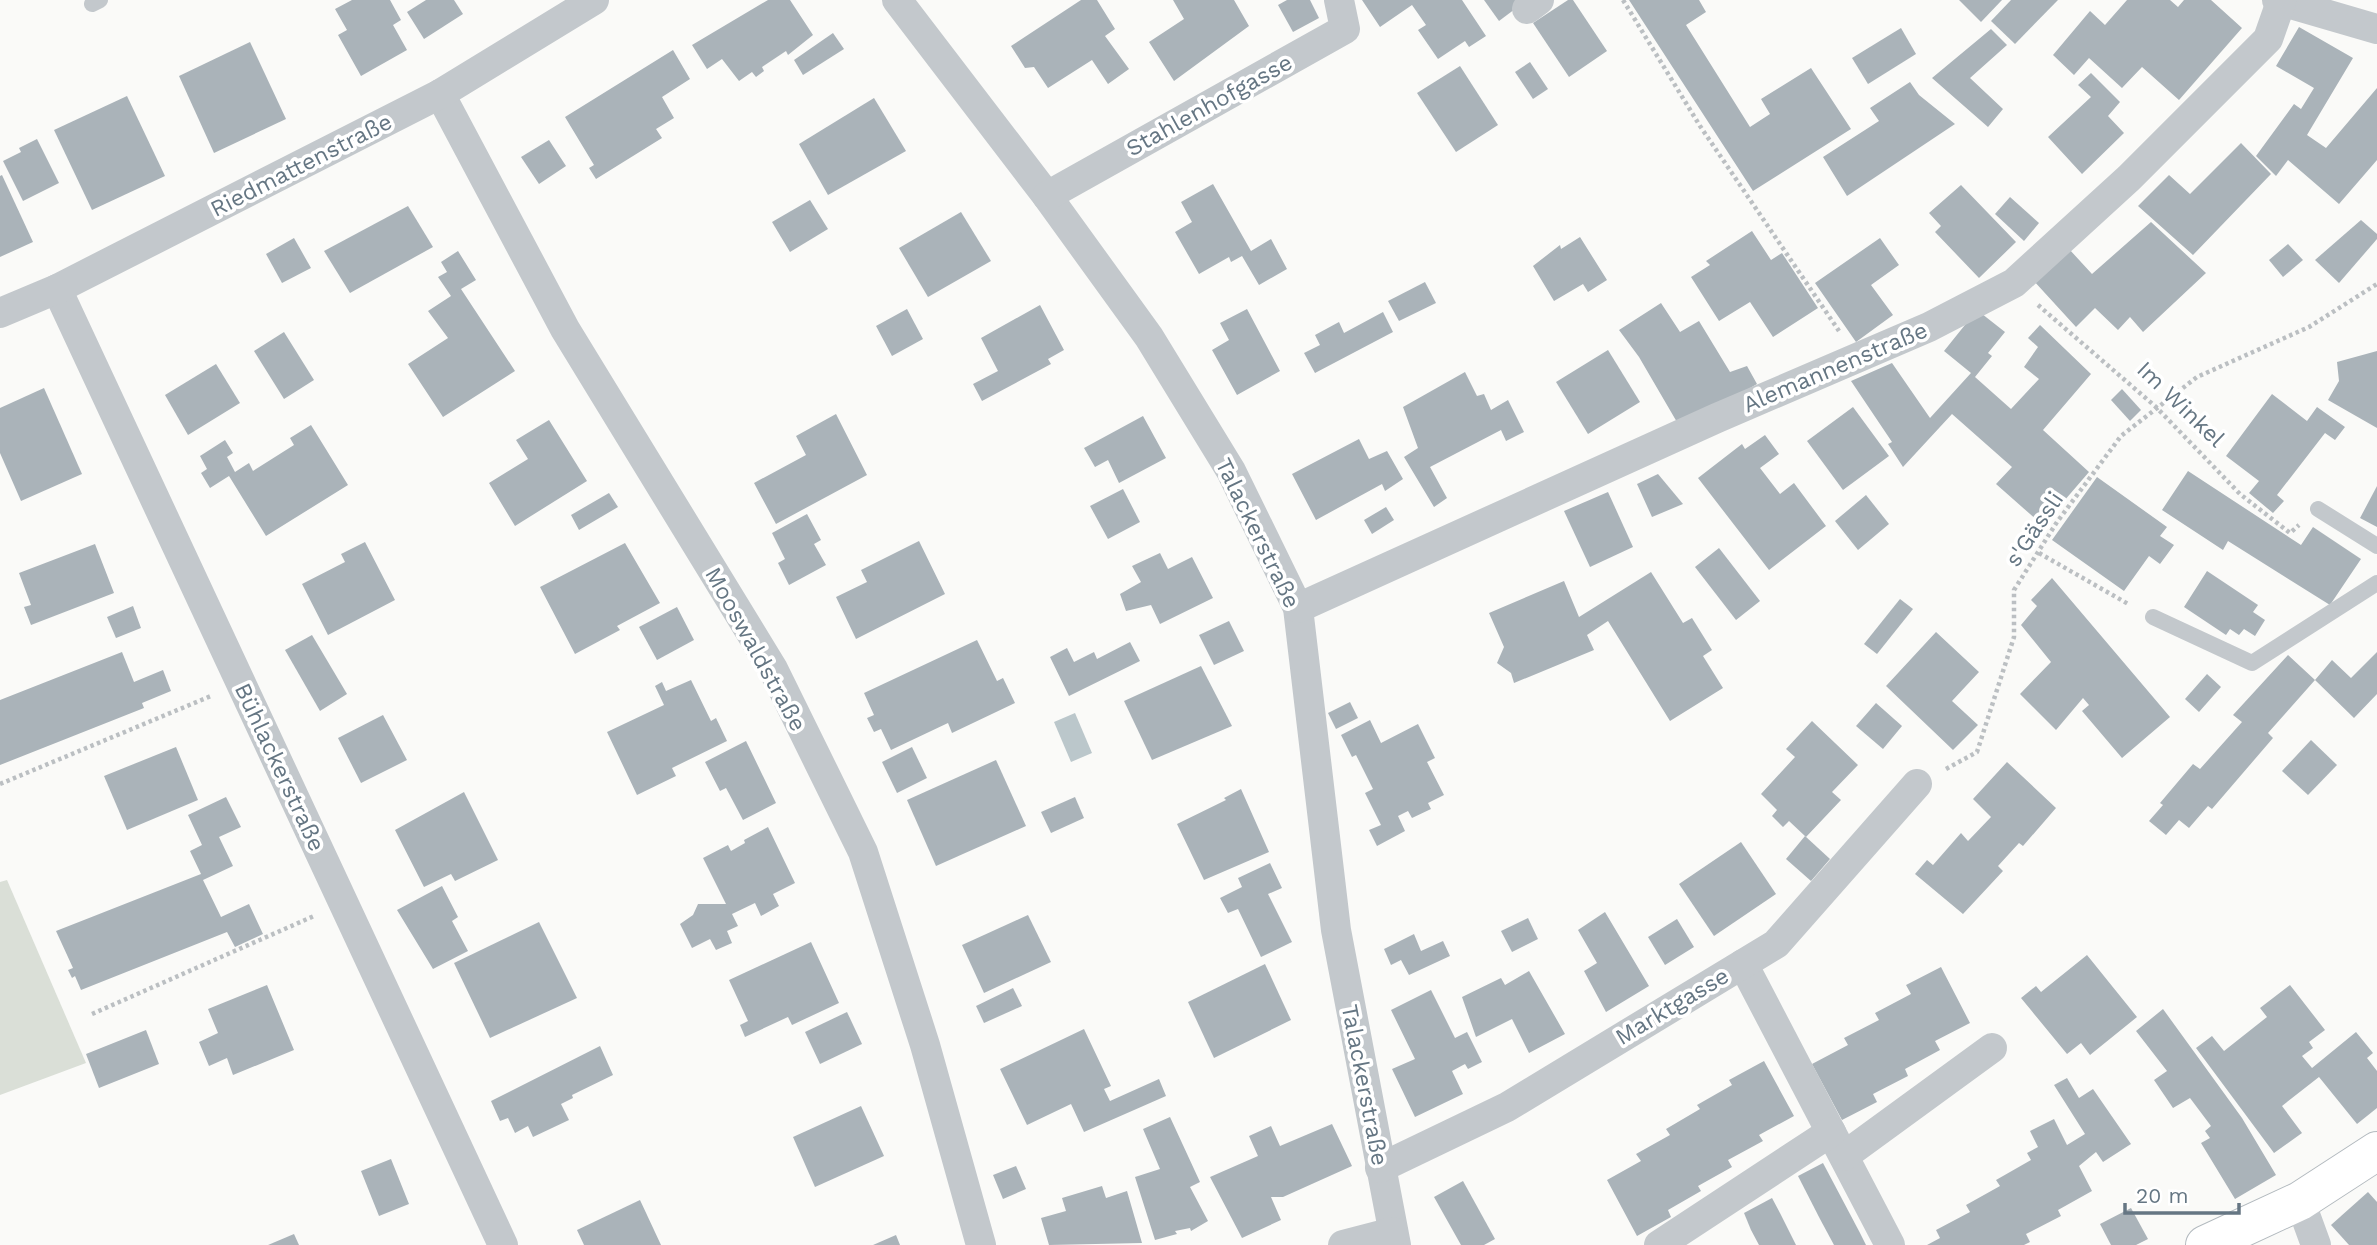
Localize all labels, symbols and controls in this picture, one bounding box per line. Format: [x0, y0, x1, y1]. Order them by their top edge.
street label: Stahlenhofgasse [1122, 49, 1297, 162]
street label: Riedmattenstraße [206, 108, 396, 223]
street label: Alemannenstraße [1739, 316, 1931, 419]
street label: Im Winkel [2131, 356, 2230, 453]
street label: Talackerstraße [1210, 454, 1306, 613]
street label: s'Gässli [2000, 487, 2069, 572]
street label: Mooswaldstraße [699, 563, 812, 736]
street label: Bühlackerstraße [229, 679, 330, 856]
street label: Marktgasse [1611, 962, 1734, 1051]
street label: Talackerstraße [1336, 1002, 1393, 1168]
scale bar [2125, 1172, 2239, 1216]
text: 20 m [2136, 1183, 2188, 1208]

